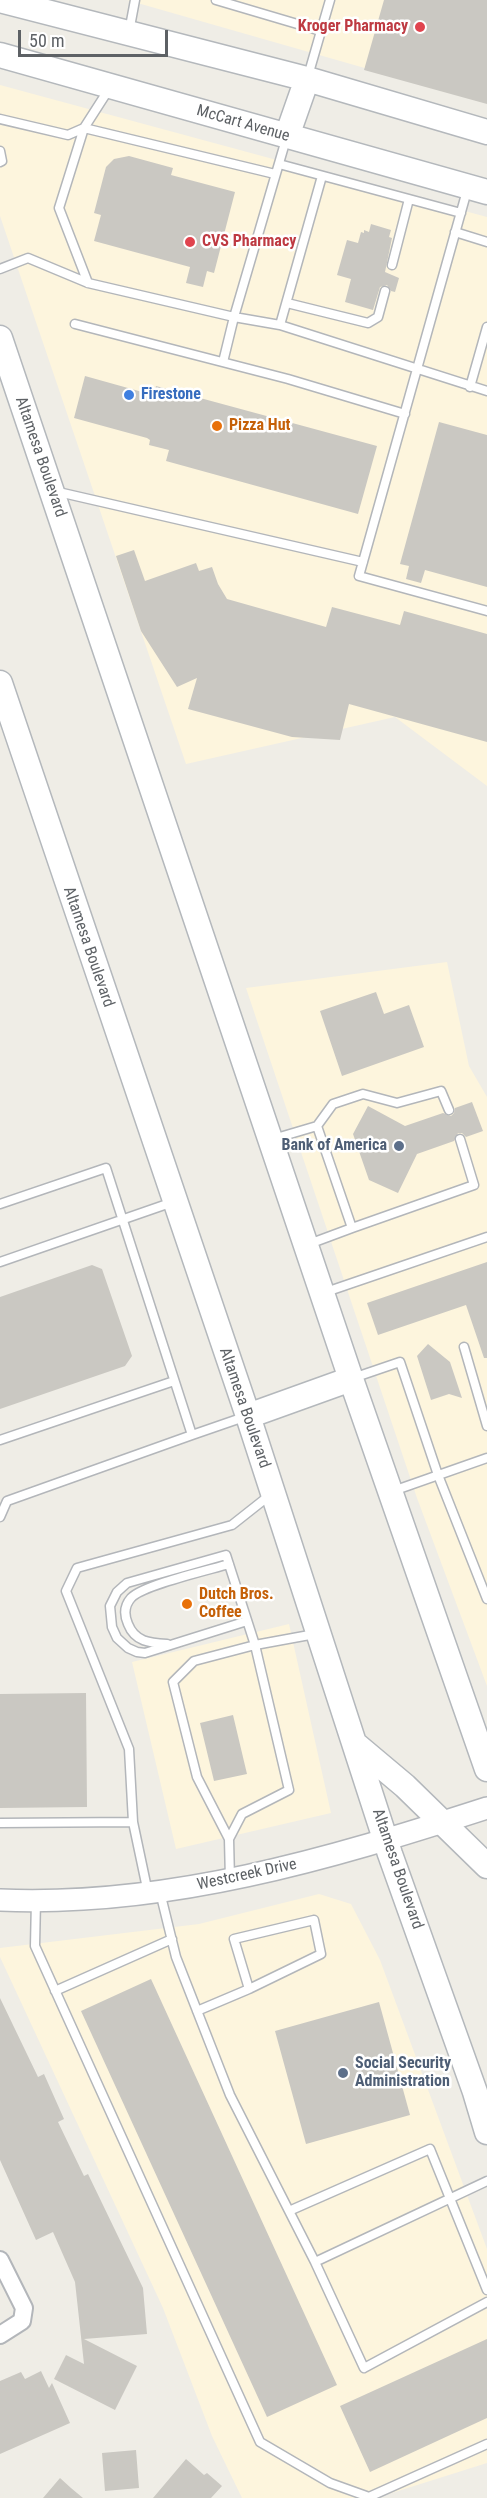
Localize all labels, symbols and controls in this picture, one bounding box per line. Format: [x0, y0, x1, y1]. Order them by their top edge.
place label: Kroger Pharmacy [298, 17, 408, 37]
scale bar [21, 18, 171, 56]
marker: Kroger Pharmacy [413, 20, 427, 34]
text: 50 m [29, 30, 64, 51]
street label: McCart Avenue [194, 102, 292, 146]
place label: CVS Pharmacy [202, 232, 296, 252]
marker: CVS Pharmacy [183, 235, 197, 249]
place label: Firestone [141, 385, 201, 405]
marker: Firestone [122, 388, 136, 402]
street label: Altamesa Boulevard [10, 394, 70, 520]
place label: Pizza Hut [229, 416, 290, 436]
marker: Pizza Hut [210, 419, 224, 433]
street label: Altamesa Boulevard [58, 884, 118, 1010]
place label: Bank of America [281, 1136, 387, 1156]
marker: Bank of America [392, 1139, 406, 1153]
street label: Altamesa Boulevard [214, 1345, 274, 1471]
place label: Dutch Bros. Coffee [199, 1585, 274, 1623]
marker: Dutch Bros. Coffee [180, 1597, 194, 1611]
street label: Altamesa Boulevard [367, 1806, 427, 1932]
street label: Westcreek Drive [195, 1855, 299, 1895]
place label: Social Security Administration [355, 2054, 451, 2092]
marker: Social Security Administration [336, 2066, 350, 2080]

